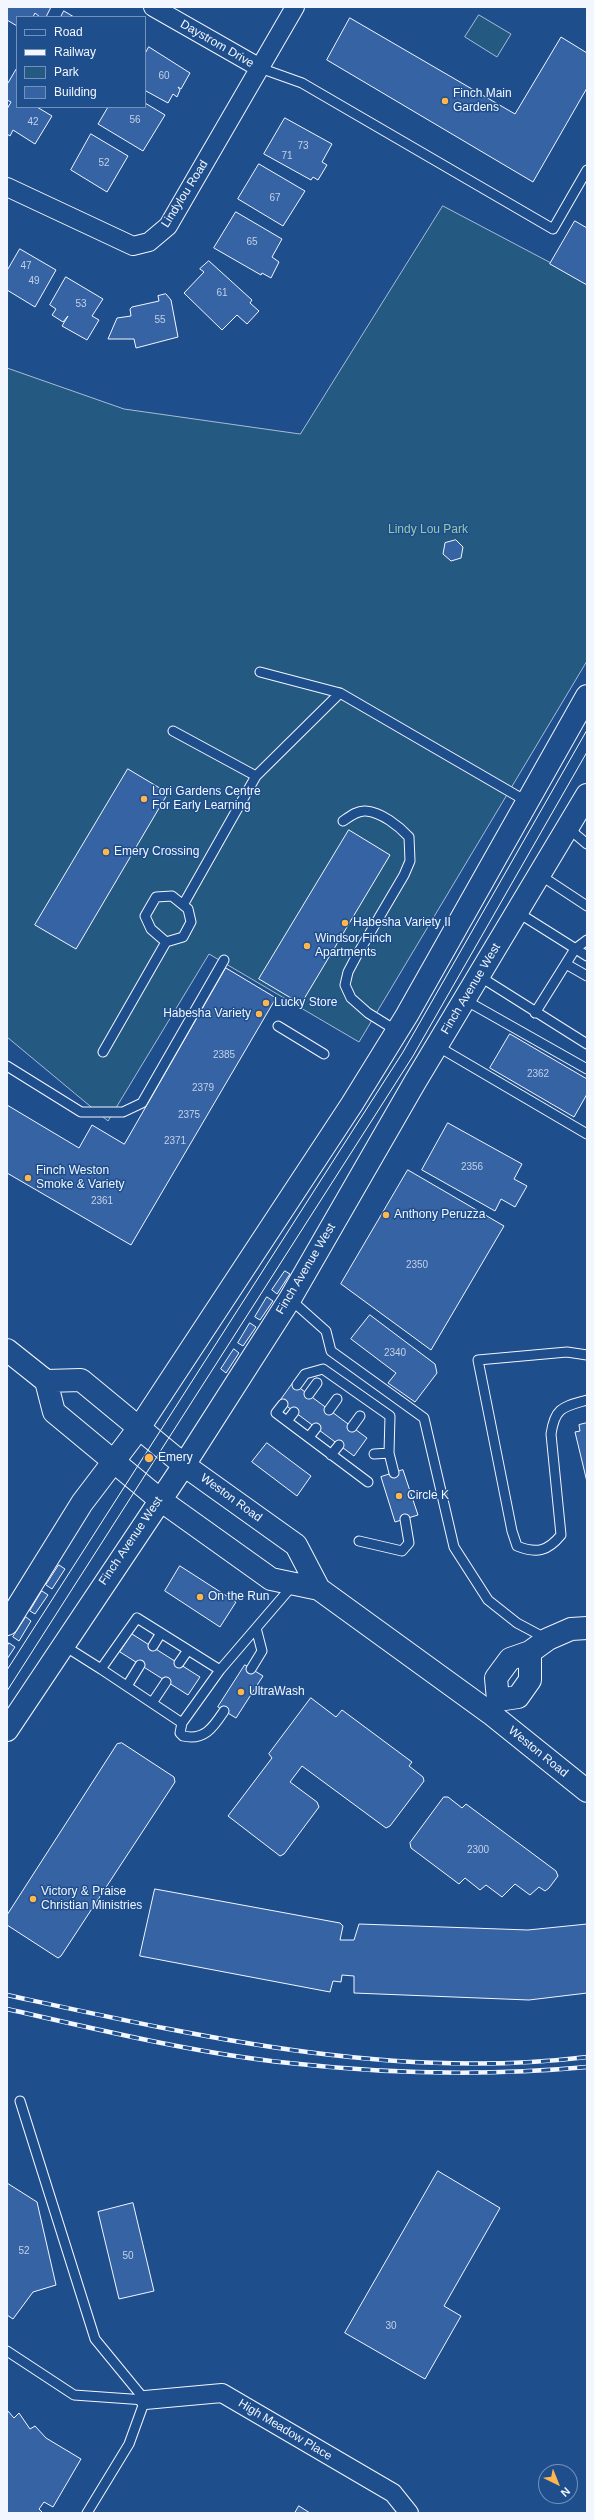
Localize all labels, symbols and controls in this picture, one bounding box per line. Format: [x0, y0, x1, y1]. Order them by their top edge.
legend [16, 16, 146, 108]
street label: Daystrom Drive [178, 17, 256, 71]
text: Road [54, 25, 83, 39]
text: Railway [54, 45, 96, 59]
text: Park [54, 65, 79, 79]
house number: 60 [158, 70, 170, 82]
text: Building [54, 85, 97, 99]
place label: Finch Main Gardens [453, 87, 512, 115]
marker: Finch Main Gardens [440, 96, 450, 106]
house number: 56 [129, 114, 141, 126]
house number: 42 [27, 116, 39, 128]
house number: 73 [297, 140, 309, 152]
house number: 71 [281, 150, 293, 162]
house number: 52 [98, 157, 110, 169]
street label: Lindylou Road [159, 158, 211, 230]
house number: 67 [269, 192, 281, 204]
house number: 65 [246, 236, 258, 248]
house number: 47 [20, 260, 32, 272]
house number: 49 [28, 275, 40, 287]
house number: 61 [216, 287, 228, 299]
house number: 53 [75, 298, 87, 310]
house number: 55 [154, 314, 166, 326]
park label: Lindy Lou Park [388, 523, 468, 537]
place label: Lori Gardens Centre For Early Learning [152, 785, 261, 813]
marker: Lori Gardens Centre For Early Learning [139, 794, 149, 804]
place label: Emery Crossing [114, 845, 199, 859]
marker: Emery Crossing [101, 847, 111, 857]
place label: Habesha Variety II [353, 916, 451, 930]
marker: Habesha Variety II [340, 918, 350, 928]
place label: Windsor Finch Apartments [315, 932, 392, 960]
marker: Windsor Finch Apartments [302, 941, 312, 951]
street label: Finch Avenue West [438, 941, 504, 1037]
place label: Lucky Store [274, 996, 337, 1010]
marker: Lucky Store [261, 998, 271, 1008]
place label: Habesha Variety [163, 1007, 251, 1021]
marker: Habesha Variety [254, 1009, 264, 1019]
house number: 2385 [213, 1049, 235, 1061]
house number: 2362 [527, 1068, 549, 1080]
house number: 2379 [192, 1082, 214, 1094]
house number: 2375 [178, 1109, 200, 1121]
house number: 2371 [164, 1135, 186, 1147]
house number: 2356 [461, 1161, 483, 1173]
place label: Finch Weston Smoke & Variety [36, 1164, 124, 1192]
marker: Finch Weston Smoke & Variety [23, 1173, 33, 1183]
house number: 2361 [91, 1195, 113, 1207]
place label: Anthony Peruzza [394, 1208, 485, 1222]
marker: Anthony Peruzza [381, 1210, 391, 1220]
street label: Finch Avenue West [273, 1221, 339, 1317]
house number: 2350 [406, 1259, 428, 1271]
house number: 2340 [384, 1347, 406, 1359]
place label: Emery [158, 1451, 193, 1465]
marker: Emery [143, 1452, 155, 1464]
street label: Weston Road [197, 1471, 265, 1525]
place label: Circle K [407, 1489, 449, 1503]
marker: Circle K [394, 1491, 404, 1501]
street label: Finch Avenue West [96, 1494, 166, 1588]
place label: On the Run [208, 1590, 269, 1604]
marker: On the Run [195, 1592, 205, 1602]
place label: UltraWash [249, 1685, 305, 1699]
marker: UltraWash [236, 1687, 246, 1697]
street label: Weston Road [505, 1724, 571, 1780]
house number: 2300 [467, 1844, 489, 1856]
place label: Victory & Praise Christian Ministries [41, 1885, 142, 1913]
marker: Victory & Praise Christian Ministries [28, 1894, 38, 1904]
house number: 52 [18, 2245, 30, 2257]
house number: 50 [122, 2250, 134, 2262]
house number: 30 [385, 2320, 397, 2332]
street label: High Meadow Place [236, 2396, 334, 2464]
north arrow [538, 2464, 578, 2504]
text: N [559, 2485, 573, 2499]

